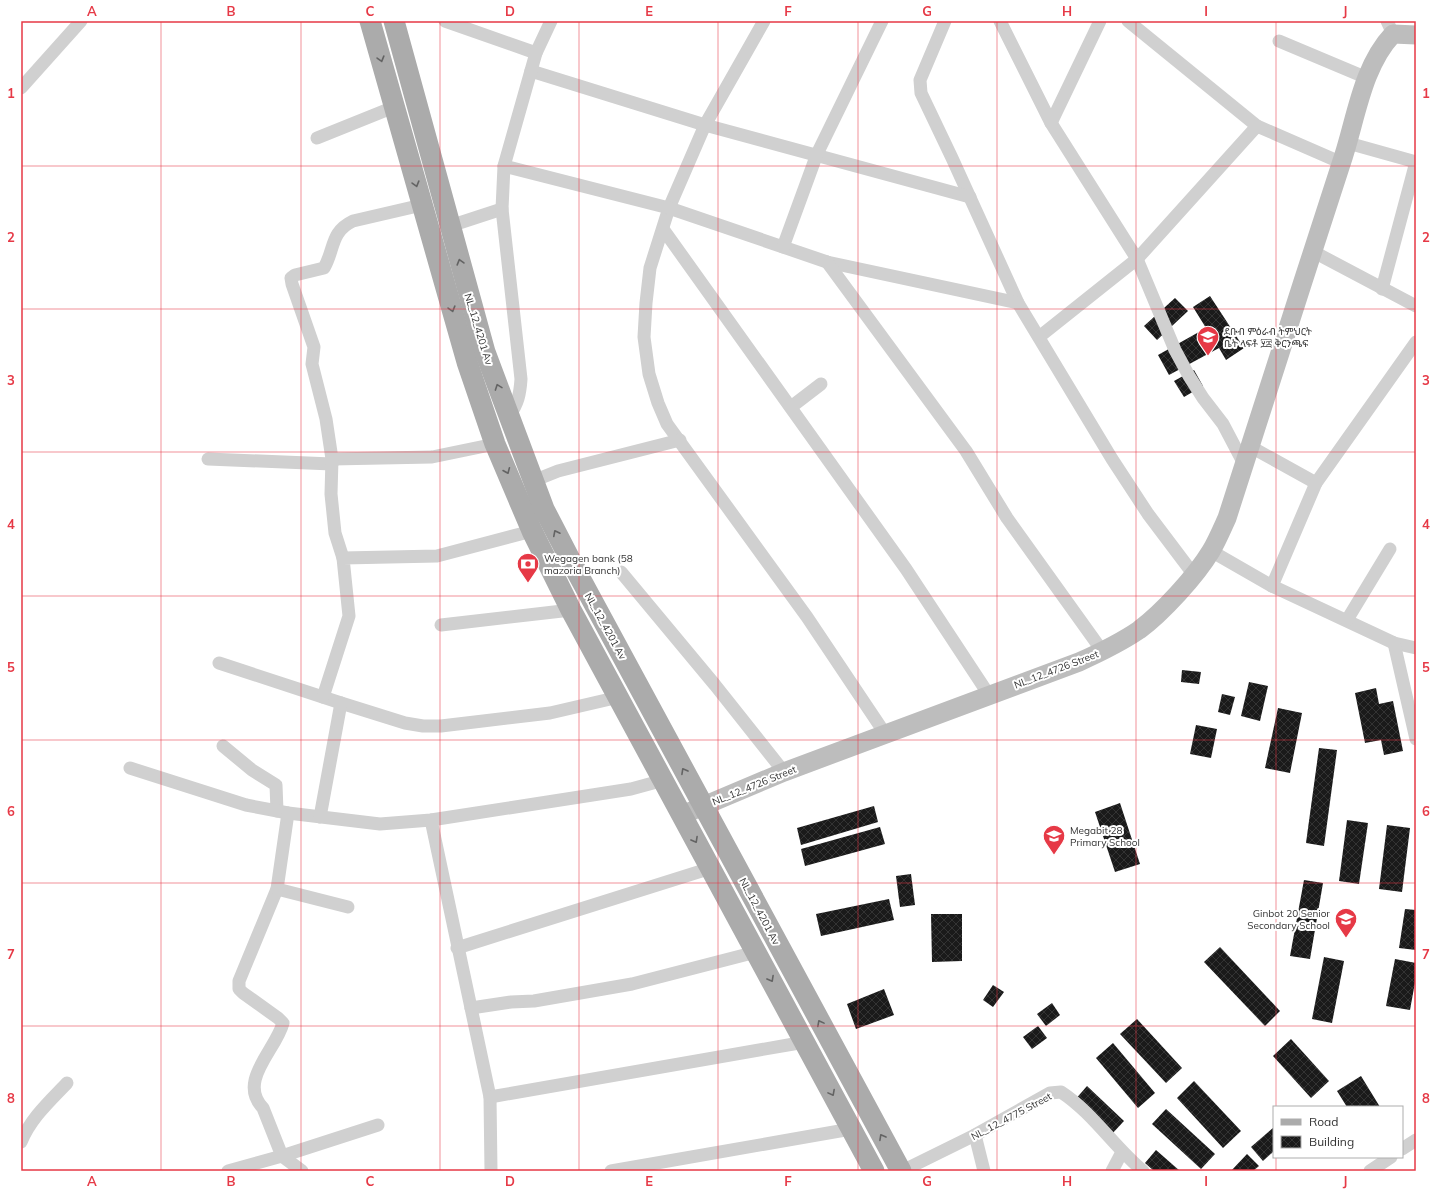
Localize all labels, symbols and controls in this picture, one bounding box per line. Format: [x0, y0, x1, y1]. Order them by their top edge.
text: A [87, 3, 97, 19]
text: B [227, 3, 236, 19]
text: C [366, 3, 375, 19]
text: D [505, 3, 515, 19]
text: E [645, 3, 653, 19]
text: F [784, 3, 792, 19]
text: G [922, 3, 932, 19]
text: H [1062, 3, 1072, 19]
text: I [1204, 3, 1208, 19]
text: J [1343, 3, 1347, 19]
one-way arrow [376, 55, 385, 62]
text: 1 [7, 85, 15, 101]
text: 1 [1422, 85, 1430, 101]
one-way arrow [411, 180, 420, 187]
text: 2 [7, 229, 15, 245]
text: 2 [1422, 229, 1430, 245]
one-way arrow [456, 259, 465, 266]
street label: NL_12_4201 Av [461, 292, 496, 367]
one-way arrow [447, 305, 456, 312]
school or university icon: ደቡብ ምዕራብ ትምህርት ቤት ላፍቶ ፶፰ ቅርንጫፍ [1195, 324, 1221, 357]
place label: ደቡብ ምዕራብ ትምህርት ቤት ላፍቶ ፶፰ ቅርንጫፍ [1224, 325, 1312, 350]
text: 3 [7, 372, 15, 388]
text: 3 [1422, 372, 1430, 388]
one-way arrow [494, 383, 502, 390]
one-way arrow [502, 467, 510, 475]
text: 4 [7, 516, 15, 532]
text: 4 [1422, 516, 1430, 532]
one-way arrow [553, 530, 561, 537]
bank icon: Wegagen bank (58 mazoria Branch) [515, 551, 541, 584]
place label: Wegagen bank (58 mazoria Branch) [544, 552, 633, 577]
street label: NL_12_4201 Av [582, 591, 630, 662]
street label: NL_12_4726 Street [1012, 647, 1101, 692]
text: 5 [7, 659, 15, 675]
text: 5 [1422, 659, 1430, 675]
street label: NL_12_4726 Street [710, 763, 799, 808]
one-way arrow [682, 768, 689, 775]
text: 6 [7, 803, 15, 819]
text: 6 [1422, 803, 1430, 819]
school or university icon: Megabit 28 Primary School [1041, 823, 1067, 856]
place label: Megabit 28 Primary School [1070, 824, 1140, 849]
one-way arrow [691, 836, 698, 843]
street label: NL_12_4201 Av [736, 875, 783, 948]
school or university icon: Ginbot 20 Senior Secondary School [1333, 906, 1359, 939]
place label: Ginbot 20 Senior Secondary School [1247, 907, 1330, 932]
text: 7 [7, 946, 15, 962]
text: 7 [1422, 946, 1430, 962]
one-way arrow [766, 974, 773, 982]
one-way arrow [817, 1020, 825, 1027]
one-way arrow [828, 1089, 835, 1096]
street label: NL_12_4775 Street [969, 1089, 1054, 1143]
text: 8 [7, 1090, 15, 1106]
text: 8 [1422, 1090, 1430, 1106]
legend [1273, 1106, 1403, 1158]
text: Road [1309, 1114, 1338, 1129]
one-way arrow [880, 1134, 887, 1141]
text: Building [1309, 1134, 1354, 1149]
text: A [87, 1173, 97, 1189]
text: B [227, 1173, 236, 1189]
text: C [366, 1173, 375, 1189]
text: D [505, 1173, 515, 1189]
text: E [645, 1173, 653, 1189]
text: F [784, 1173, 792, 1189]
text: G [922, 1173, 932, 1189]
text: H [1062, 1173, 1072, 1189]
text: I [1204, 1173, 1208, 1189]
text: J [1343, 1173, 1347, 1189]

